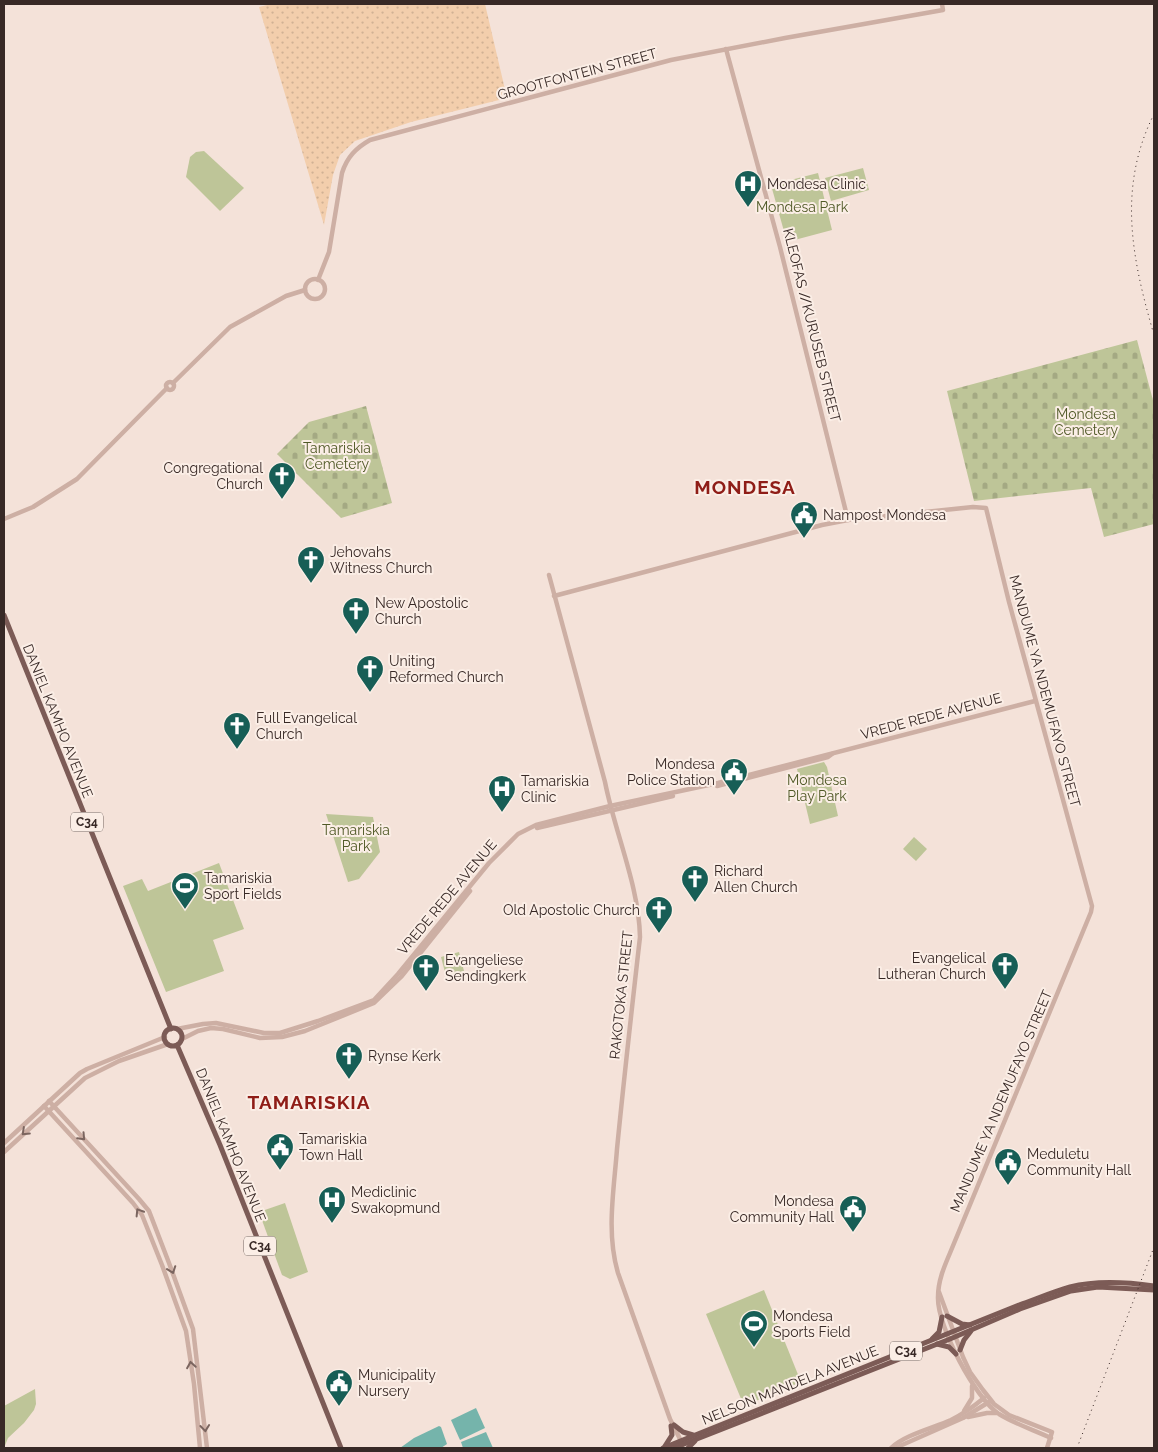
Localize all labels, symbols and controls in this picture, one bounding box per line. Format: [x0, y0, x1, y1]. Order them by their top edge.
street label: GROOTFONTEIN STREET [496, 45, 659, 103]
hospital icon: Mondesa Clinic [733, 169, 763, 208]
place label: Mondesa Clinic [767, 176, 866, 192]
park label: Mondesa Park [756, 199, 849, 215]
street label: KLEOFAS //KURUSEB STREET [780, 227, 844, 424]
park label: Mondesa Cemetery [1054, 406, 1118, 438]
park label: Tamariskia Cemetery [303, 440, 371, 472]
place label: Congregational Church [163, 460, 263, 492]
church icon: Congregational Church [267, 461, 297, 500]
district label: MONDESA [694, 476, 796, 498]
public building icon: Nampost Mondesa [789, 500, 819, 539]
place label: Nampost Mondesa [823, 507, 946, 523]
place label: Jehovahs Witness Church [330, 544, 432, 576]
church icon: Jehovahs Witness Church [296, 545, 326, 584]
street label: MANDUME YA NDEMUFAYO STREET [1006, 573, 1084, 809]
place label: New Apostolic Church [375, 595, 469, 627]
church icon: New Apostolic Church [341, 596, 371, 635]
street label: DANIEL KAMHO AVENUE [20, 642, 96, 800]
place label: Uniting Reformed Church [389, 653, 504, 685]
church icon: Uniting Reformed Church [355, 654, 385, 693]
street label: VREDE REDE AVENUE [859, 689, 1003, 743]
place label: Full Evangelical Church [256, 710, 357, 742]
church icon: Full Evangelical Church [222, 711, 252, 750]
place label: Mondesa Police Station [627, 756, 715, 788]
public building icon: Mondesa Police Station [719, 757, 749, 796]
park label: Mondesa Play Park [787, 772, 847, 804]
place label: Tamariskia Clinic [521, 773, 589, 805]
hospital icon: Tamariskia Clinic [487, 774, 517, 813]
road number: C34 [71, 812, 103, 832]
park label: Tamariskia Park [322, 822, 390, 854]
street label: VREDE REDE AVENUE [394, 836, 500, 958]
place label: Richard Allen Church [714, 863, 798, 895]
church icon: Richard Allen Church [680, 864, 710, 903]
place label: Tamariskia Sport Fields [204, 870, 282, 902]
sports icon: Tamariskia Sport Fields [170, 871, 200, 910]
church icon: Old Apostolic Church [644, 895, 674, 934]
place label: Old Apostolic Church [503, 902, 640, 918]
street label: RAKOTOKA STREET [606, 929, 636, 1060]
place label: Evangelical Lutheran Church [878, 950, 986, 982]
church icon: Evangelical Lutheran Church [990, 951, 1020, 990]
place label: Evangeliese Sendingkerk [445, 952, 527, 984]
church icon: Evangeliese Sendingkerk [411, 953, 441, 992]
street label: MANDUME YA NDEMUFAYO STREET [947, 987, 1055, 1215]
church icon: Rynse Kerk [334, 1041, 364, 1080]
place label: Rynse Kerk [368, 1048, 441, 1064]
street label: DANIEL KAMHO AVENUE [193, 1066, 269, 1224]
district label: TAMARISKIA [247, 1091, 371, 1113]
one-way arrow [21, 1126, 30, 1135]
one-way arrow [77, 1131, 86, 1140]
place label: Tamariskia Town Hall [299, 1131, 367, 1163]
public building icon: Tamariskia Town Hall [265, 1132, 295, 1171]
place label: Meduletu Community Hall [1027, 1146, 1131, 1178]
public building icon: Meduletu Community Hall [993, 1147, 1023, 1186]
place label: Mediclinic Swakopmund [351, 1184, 440, 1216]
hospital icon: Mediclinic Swakopmund [317, 1185, 347, 1224]
place label: Mondesa Community Hall [730, 1193, 834, 1225]
public building icon: Mondesa Community Hall [838, 1194, 868, 1233]
one-way arrow [136, 1208, 146, 1217]
road number: C34 [244, 1236, 276, 1256]
one-way arrow [166, 1265, 176, 1273]
place label: Mondesa Sports Field [773, 1308, 850, 1340]
sports icon: Mondesa Sports Field [739, 1309, 769, 1348]
street label: NELSON MANDELA AVENUE [699, 1342, 881, 1428]
road number: C34 [890, 1342, 922, 1360]
one-way arrow [186, 1361, 197, 1369]
place label: Municipality Nursery [358, 1367, 436, 1399]
public building icon: Municipality Nursery [324, 1368, 354, 1407]
one-way arrow [199, 1424, 210, 1432]

